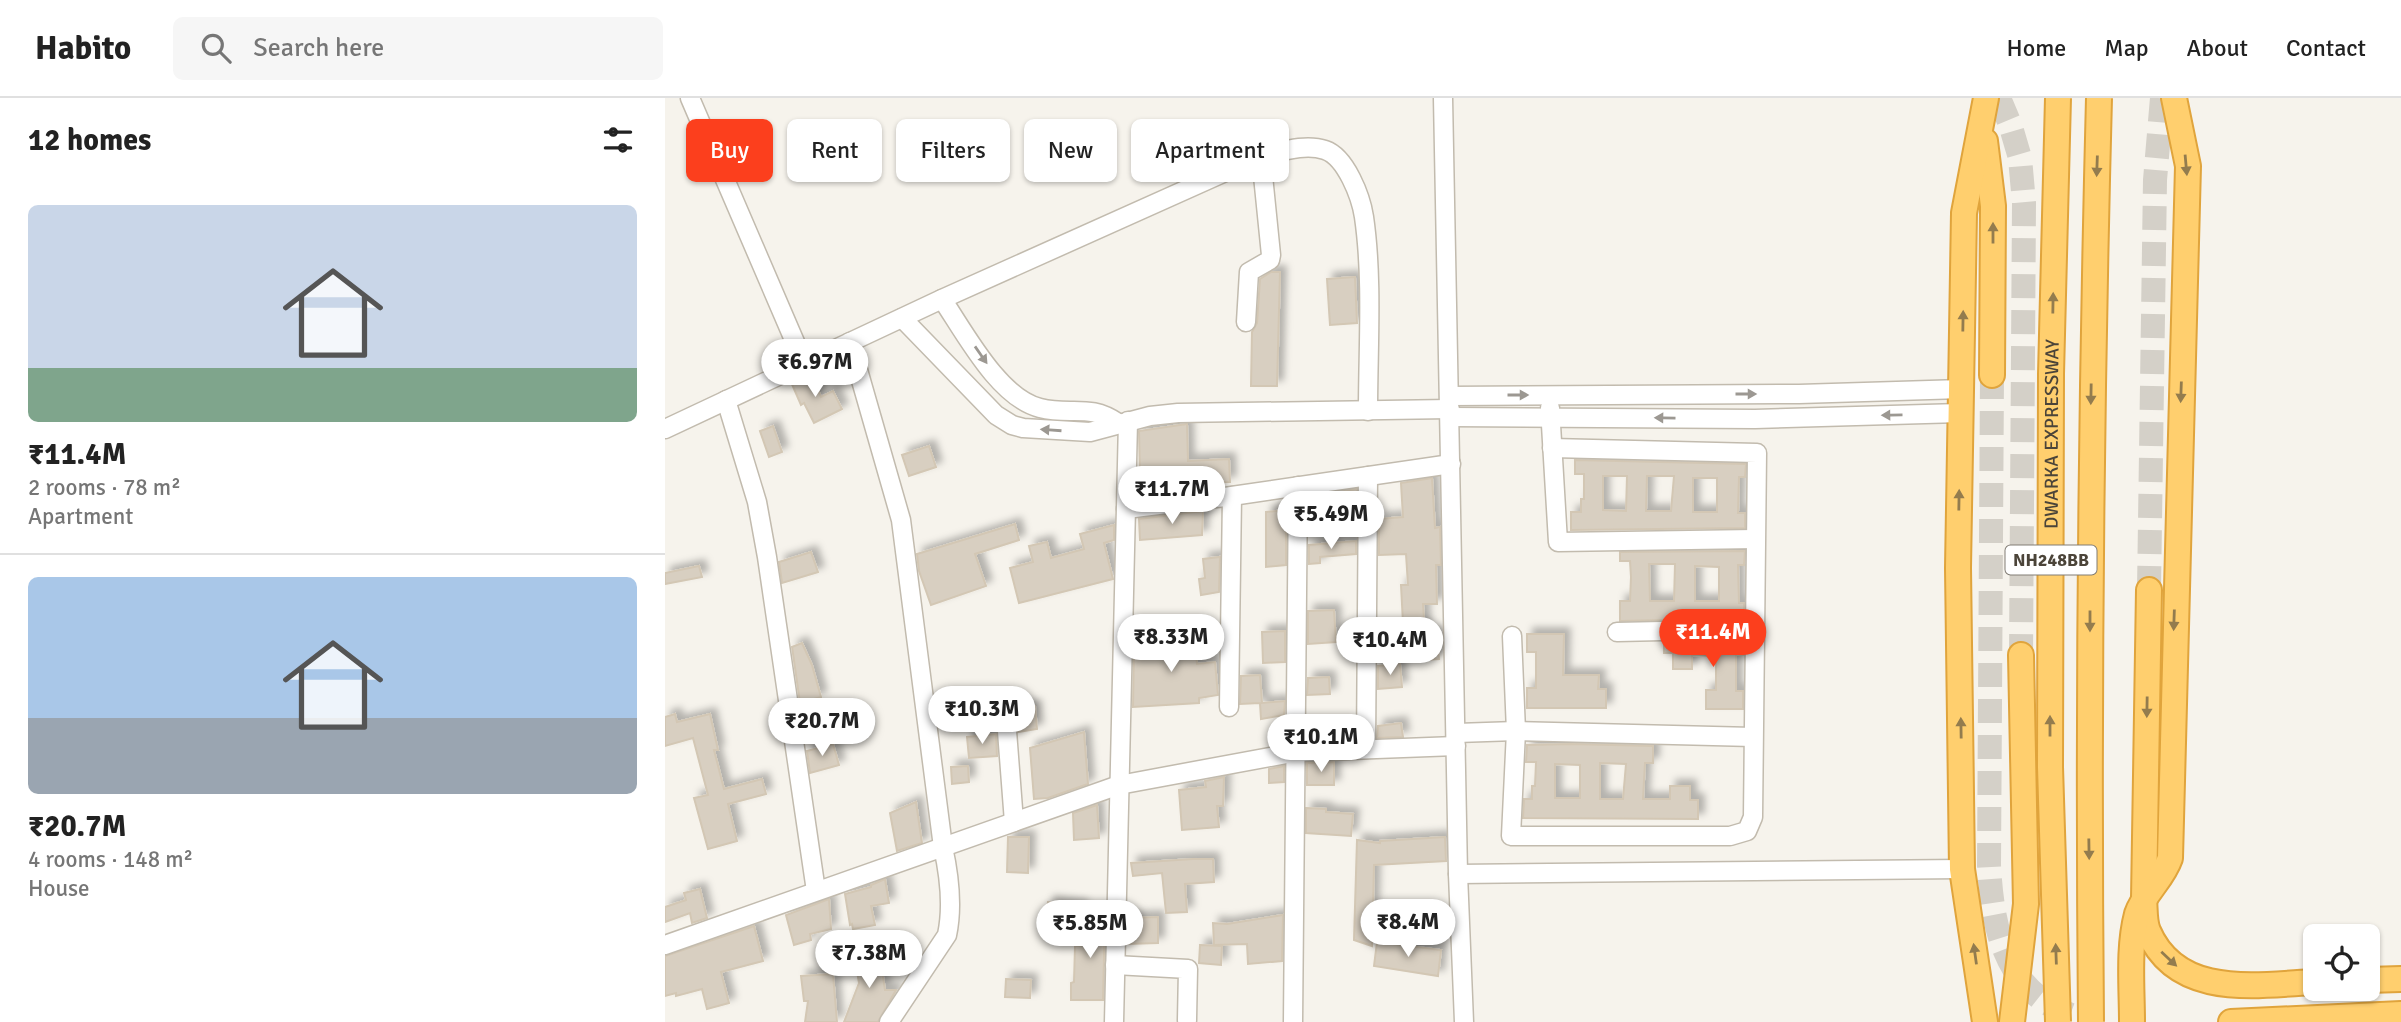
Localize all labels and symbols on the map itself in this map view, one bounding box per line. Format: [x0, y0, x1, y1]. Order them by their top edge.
one-way arrow [2181, 154, 2192, 176]
one-way arrow [2092, 155, 2103, 177]
one-way arrow [1987, 222, 1999, 244]
one-way arrow [2047, 292, 2059, 314]
one-way arrow [1957, 310, 1968, 332]
street label: DWARKA EXPRESSWAY [2040, 339, 2065, 529]
pin: ₹6.97M [758, 340, 872, 399]
one-way arrow [974, 345, 987, 365]
one-way arrow [2175, 382, 2187, 404]
one-way arrow [2086, 383, 2097, 405]
one-way arrow [1735, 388, 1757, 400]
one-way arrow [1508, 389, 1530, 401]
one-way arrow [1881, 410, 1903, 421]
one-way arrow [1654, 412, 1676, 423]
one-way arrow [1040, 424, 1062, 435]
pin: ₹11.7M [1115, 466, 1229, 526]
one-way arrow [1953, 489, 1965, 511]
pin: ₹5.49M [1274, 491, 1388, 551]
road number: NH248BB [2005, 546, 2097, 574]
one-way arrow [2169, 609, 2180, 631]
pin: ₹11.4M [1656, 610, 1770, 669]
one-way arrow [2084, 610, 2096, 632]
pin: ₹8.33M [1114, 614, 1228, 674]
pin: ₹10.4M [1333, 618, 1447, 677]
pin: ₹10.3M [925, 686, 1039, 746]
one-way arrow [2141, 697, 2153, 719]
pin: ₹20.7M [765, 698, 879, 758]
pin: ₹10.1M [1264, 714, 1378, 774]
one-way arrow [2044, 715, 2056, 737]
one-way arrow [1956, 717, 1967, 739]
one-way arrow [2083, 838, 2095, 860]
pin: ₹5.85M [1033, 900, 1147, 960]
pin: ₹8.4M [1359, 900, 1457, 959]
pin: ₹7.38M [812, 930, 926, 990]
one-way arrow [1969, 943, 1980, 965]
one-way arrow [2051, 943, 2062, 965]
one-way arrow [2160, 951, 2178, 967]

